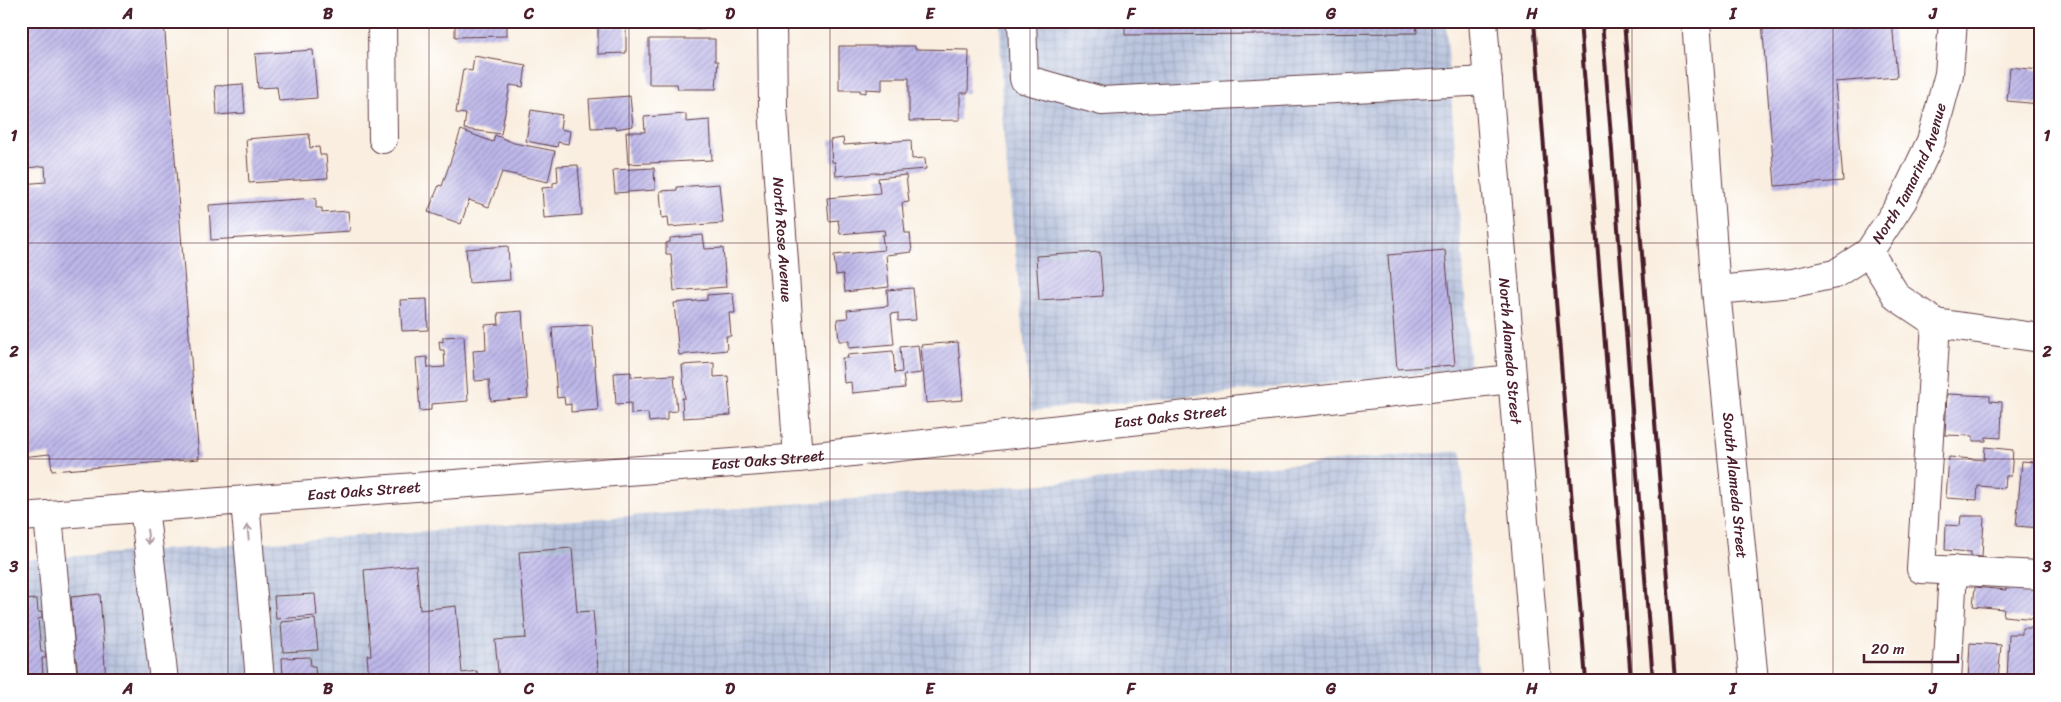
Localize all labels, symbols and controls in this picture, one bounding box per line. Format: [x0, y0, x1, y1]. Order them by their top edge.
text: A [122, 0, 133, 28]
text: B [323, 0, 334, 28]
text: C [523, 0, 535, 28]
text: D [725, 0, 735, 28]
text: E [926, 0, 936, 28]
text: F [1126, 0, 1137, 28]
text: G [1325, 0, 1337, 28]
text: H [1525, 0, 1538, 28]
text: I [1729, 0, 1738, 28]
text: J [1928, 0, 1938, 28]
street label: North Tamarind Avenue [1865, 100, 1954, 249]
text: 1 [11, 121, 18, 150]
text: 1 [2044, 121, 2051, 150]
street label: North Rose Avenue [765, 176, 800, 303]
street label: North Alameda Street [1491, 277, 1529, 426]
text: 2 [8, 337, 19, 366]
text: 2 [2041, 337, 2052, 366]
street label: East Oaks Street [1113, 398, 1229, 436]
street label: South Alameda Street [1715, 411, 1755, 560]
street label: East Oaks Street [710, 442, 826, 478]
street label: East Oaks Street [306, 474, 422, 508]
one-way arrow [243, 525, 252, 541]
one-way arrow [143, 529, 153, 545]
text: 3 [9, 552, 19, 581]
text: 3 [2042, 552, 2052, 581]
scale bar [1864, 632, 1957, 664]
text: 20 m [1871, 636, 1905, 662]
text: A [122, 674, 133, 702]
text: B [323, 674, 334, 702]
text: C [523, 674, 535, 702]
text: D [725, 674, 735, 702]
text: E [926, 674, 936, 702]
text: F [1126, 674, 1137, 702]
text: G [1325, 674, 1337, 702]
text: H [1525, 674, 1538, 702]
text: I [1729, 674, 1738, 702]
text: J [1928, 674, 1938, 702]

